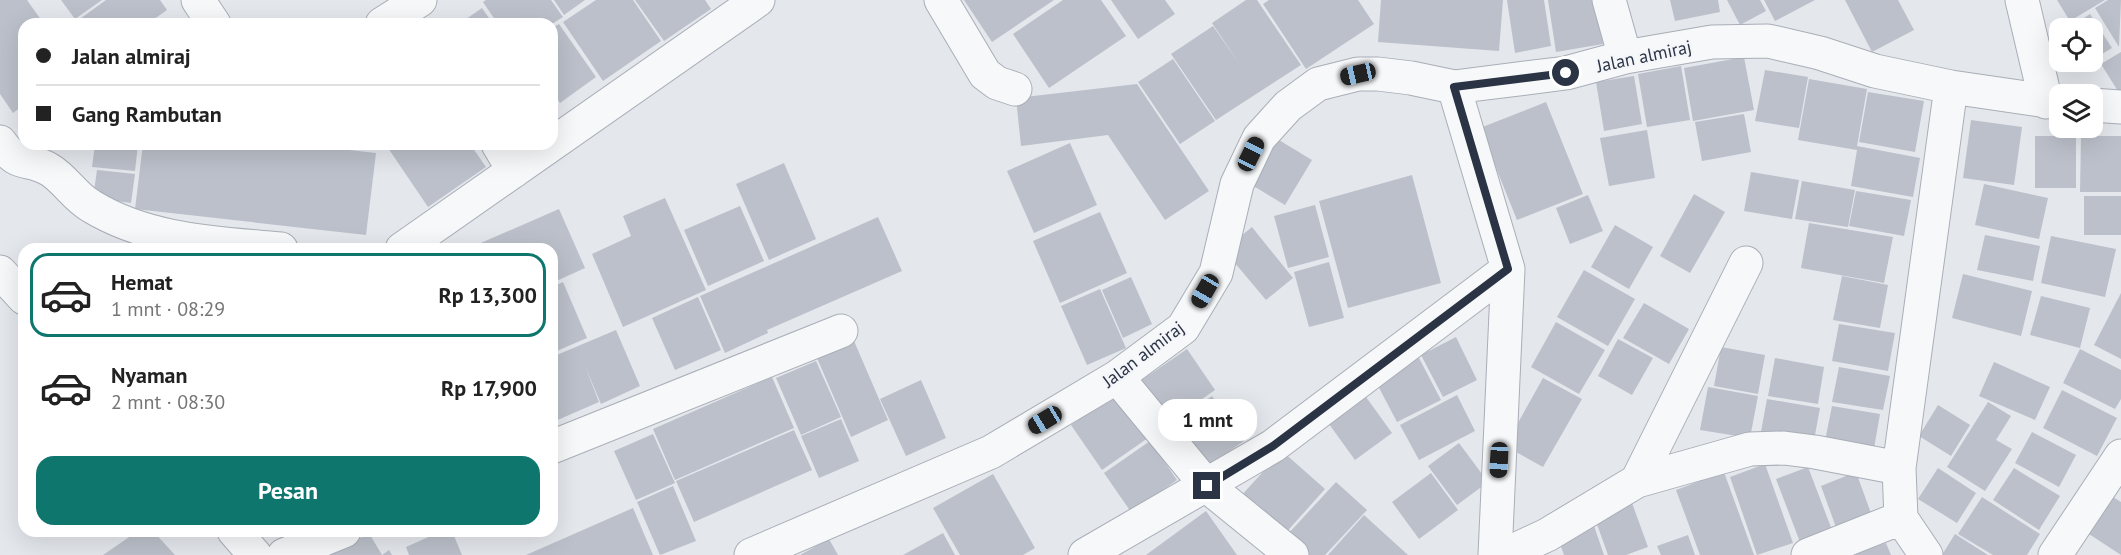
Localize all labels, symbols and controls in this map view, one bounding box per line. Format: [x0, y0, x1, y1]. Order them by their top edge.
map controls [2049, 18, 2103, 138]
button: locate [2049, 18, 2103, 72]
street label: Jalan almiraj [1593, 35, 1694, 77]
text: Jalan almiraj [72, 42, 191, 70]
route start [1552, 59, 1579, 86]
car [1338, 61, 1378, 87]
button: layers [2049, 84, 2103, 138]
text: Gang Rambutan [72, 100, 222, 128]
car [1235, 134, 1267, 174]
icon: car [39, 268, 93, 322]
text: Hemat [111, 268, 173, 296]
car [1188, 271, 1222, 311]
text: Rp 13,300 [438, 281, 537, 309]
text: 1 mnt · 08:29 [111, 296, 225, 322]
street label: Jalan almiraj [1097, 316, 1188, 393]
icon: car [39, 361, 93, 415]
text: Nyaman [111, 361, 188, 389]
text: Rp 17,900 [441, 374, 537, 402]
text: 2 mnt · 08:30 [111, 389, 225, 415]
callout: 1 mnt [1158, 399, 1256, 441]
car [1025, 403, 1065, 437]
text: 1 mnt [1182, 407, 1233, 433]
car [1489, 442, 1509, 478]
button: Pesan [36, 456, 540, 525]
route end [1193, 472, 1220, 499]

